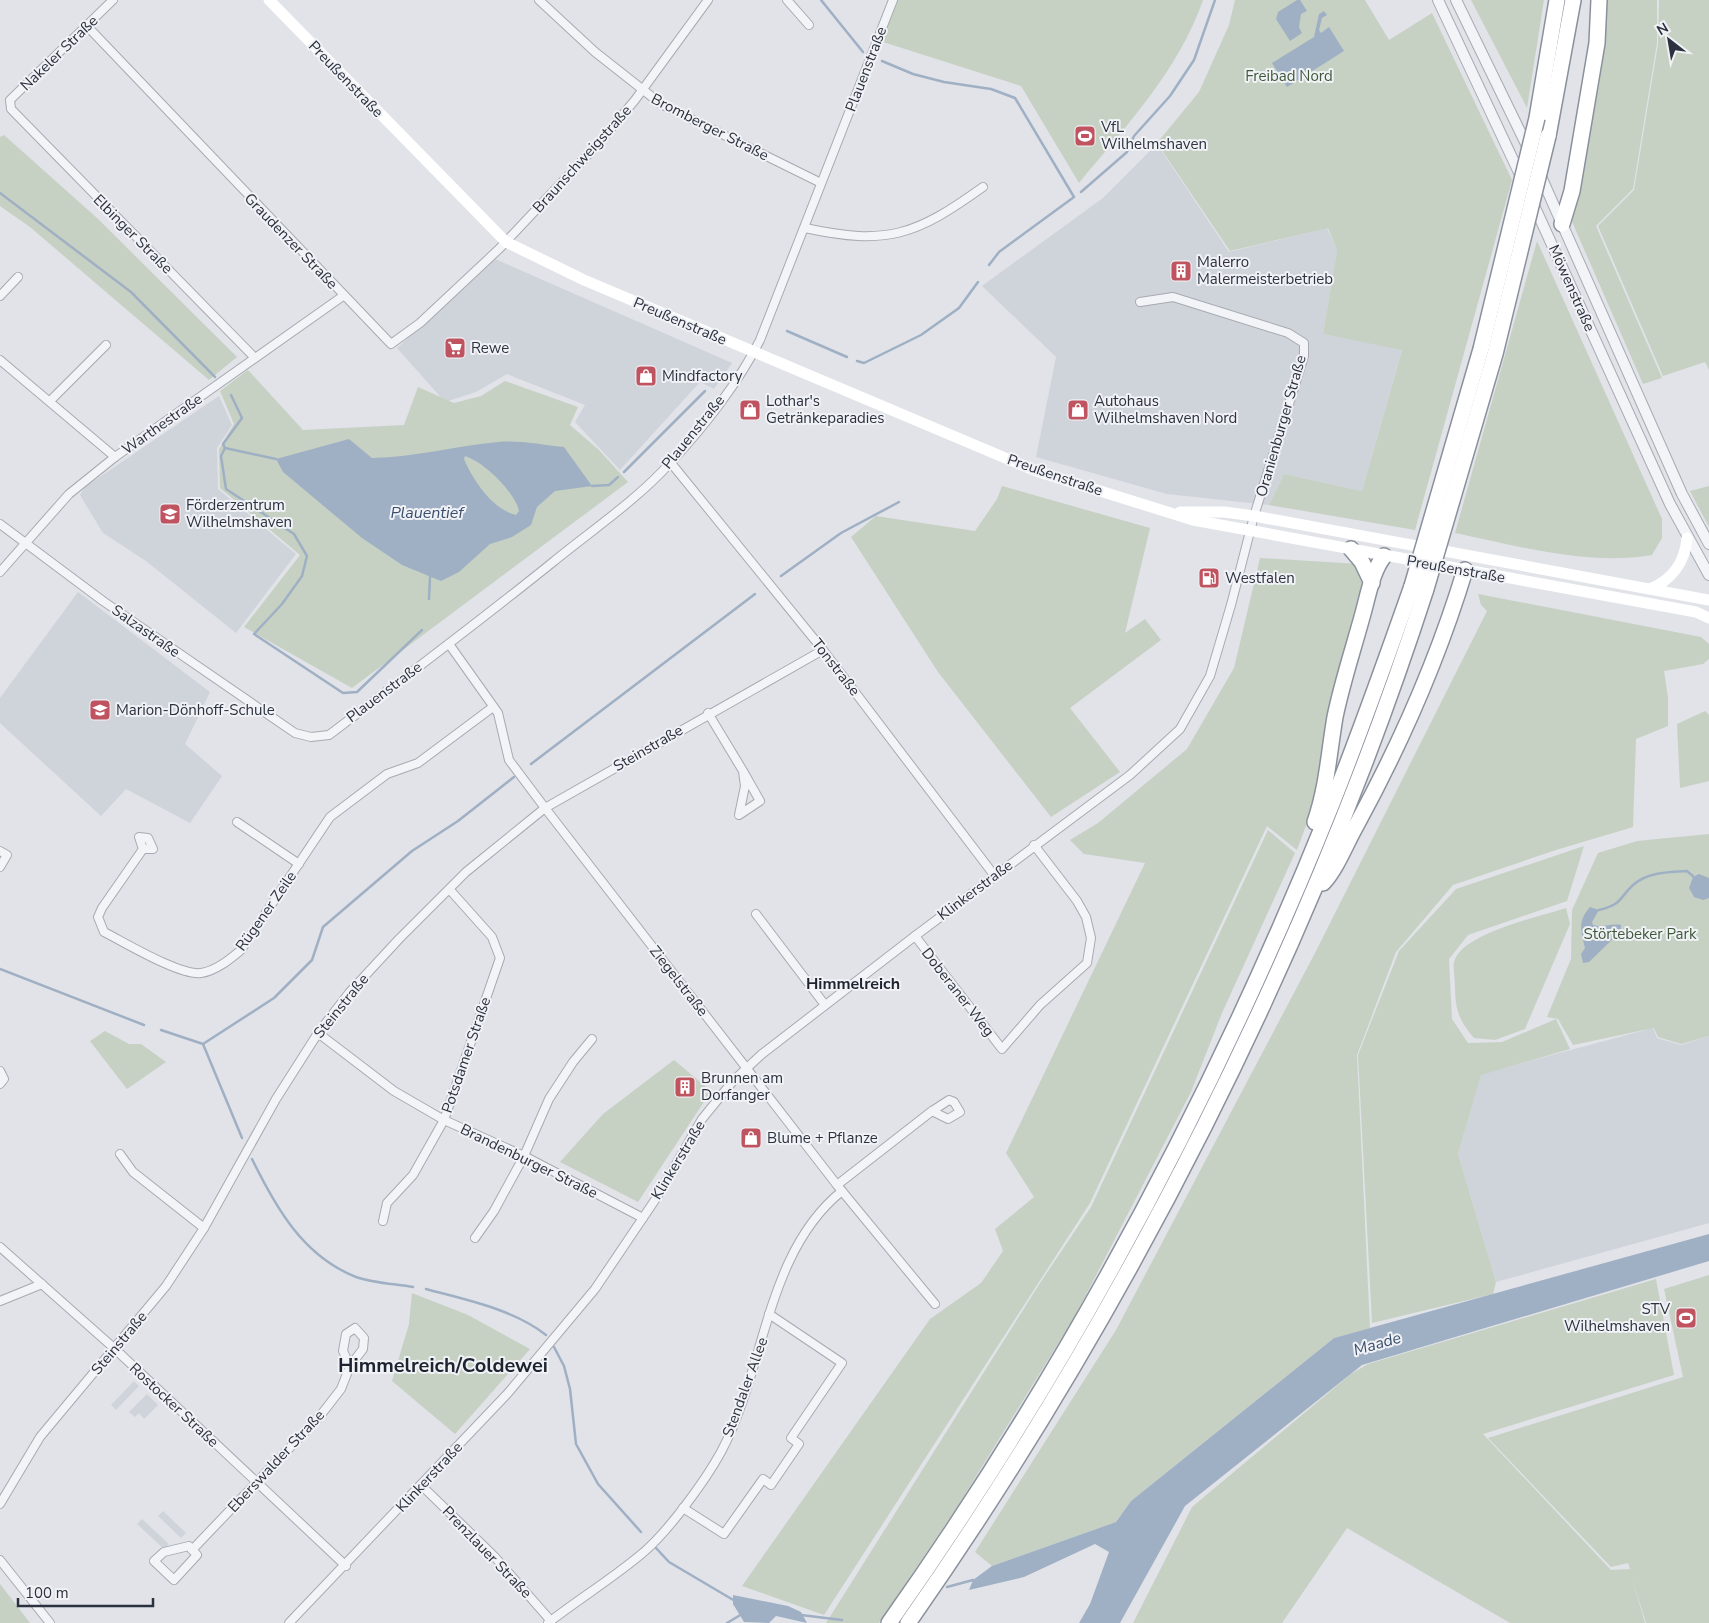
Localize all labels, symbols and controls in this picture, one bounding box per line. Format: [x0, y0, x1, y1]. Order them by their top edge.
street label: Nakeler Straße [16, 11, 102, 95]
north arrow [1644, 15, 1694, 65]
text: N [1653, 18, 1672, 40]
street label: Plauenstraße [841, 24, 891, 114]
street label: Preußenstraße [304, 36, 388, 122]
park label: Freibad Nord [1245, 66, 1333, 86]
street label: Bromberger Straße [648, 89, 772, 165]
street label: Braunschweigstraße [528, 101, 636, 217]
place label: VfL Wilhelmshaven [1100, 117, 1207, 154]
sports icon: VfL Wilhelmshaven [1073, 124, 1097, 148]
street label: Graudenzer Straße [240, 188, 342, 294]
street label: Elbinger Straße [89, 190, 177, 278]
street label: Möwenstraße [1544, 241, 1600, 335]
place label: Malerro Malermeisterbetrieb [1197, 252, 1333, 289]
building icon: Malerro Malermeisterbetrieb [1169, 259, 1193, 283]
street label: Preußenstraße [630, 292, 730, 350]
supermarket icon: Rewe [443, 336, 467, 360]
place label: Rewe [471, 338, 509, 358]
street label: Oranienburger Straße [1251, 353, 1311, 499]
shop icon: Mindfactory [634, 364, 658, 388]
place label: Mindfactory [662, 366, 743, 386]
street label: Warthestraße [118, 389, 206, 459]
street label: Plauenstraße [657, 391, 729, 473]
place label: Lothar's Getränkeparadies [766, 391, 885, 428]
place label: Autohaus Wilhelmshaven Nord [1094, 391, 1237, 428]
shop icon: Lothar's Getränkeparadies [738, 398, 762, 422]
shop icon: Autohaus Wilhelmshaven Nord [1066, 398, 1090, 422]
street label: Preußenstraße [1005, 449, 1105, 501]
place label: Förderzentrum Wilhelmshaven [186, 495, 292, 532]
school or university icon: Förderzentrum Wilhelmshaven [158, 502, 182, 526]
water label: Plauentief [390, 502, 465, 524]
street label: Preußenstraße [1405, 551, 1507, 587]
fuel station icon: Westfalen [1197, 566, 1221, 590]
place label: Westfalen [1225, 568, 1295, 588]
street label: Salzastraße [108, 600, 184, 662]
street label: Tonstraße [807, 634, 865, 700]
street label: Plauenstraße [342, 657, 426, 727]
school or university icon: Marion-Dönhoff-Schule [88, 698, 112, 722]
place label: Marion-Dönhoff-Schule [116, 700, 275, 720]
street label: Steinstraße [610, 720, 686, 776]
street label: Klinkerstraße [933, 855, 1017, 925]
street label: Rügener Zeile [231, 867, 301, 955]
park label: Störtebeker Park [1584, 924, 1697, 944]
street label: Ziegelstraße [645, 942, 713, 1020]
street label: Doberaner Weg [917, 943, 999, 1041]
street label: Steinstraße [309, 970, 373, 1042]
district label: Himmelreich [806, 973, 900, 995]
street label: Potsdamer Straße [437, 994, 495, 1116]
place label: Brunnen am Dorfanger [701, 1068, 783, 1105]
building icon: Brunnen am Dorfanger [673, 1075, 697, 1099]
street label: Klinkerstraße [646, 1117, 710, 1203]
street label: Brandenburger Straße [457, 1119, 601, 1203]
shop icon: Blume + Pflanze [739, 1126, 763, 1150]
place label: Blume + Pflanze [767, 1128, 878, 1148]
place label: STV Wilhelmshaven [1564, 1299, 1671, 1336]
sports icon: STV Wilhelmshaven [1674, 1306, 1698, 1330]
street label: Steinstraße [87, 1307, 151, 1379]
water label: Maade [1351, 1327, 1404, 1361]
street label: Stendaler Allee [718, 1334, 772, 1440]
district label: Himmelreich/Coldewei [338, 1352, 548, 1379]
street label: Rostocker Straße [125, 1358, 223, 1452]
street label: Eberswalder Straße [223, 1405, 329, 1517]
street label: Klinkerstraße [391, 1438, 467, 1516]
street label: Prenzlauer Straße [438, 1502, 536, 1602]
scale bar [18, 1576, 152, 1608]
text: 100 m [25, 1583, 69, 1603]

